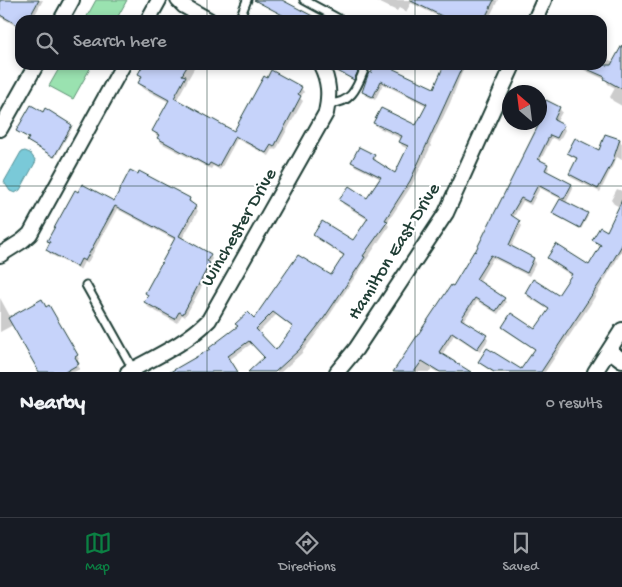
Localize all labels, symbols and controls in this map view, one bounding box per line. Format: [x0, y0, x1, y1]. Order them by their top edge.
search box [15, 15, 607, 70]
icon: search [33, 29, 61, 57]
text: Search here [73, 31, 167, 54]
north arrow [502, 85, 547, 130]
street label: Winchester Drive [197, 165, 283, 291]
street label: Hamilton East Drive [344, 179, 447, 325]
text: Nearby [20, 392, 85, 417]
text: 0 results [546, 395, 602, 414]
tab: Map [84, 529, 112, 576]
tab: Directions [279, 529, 336, 576]
tab: Saved [503, 529, 538, 576]

